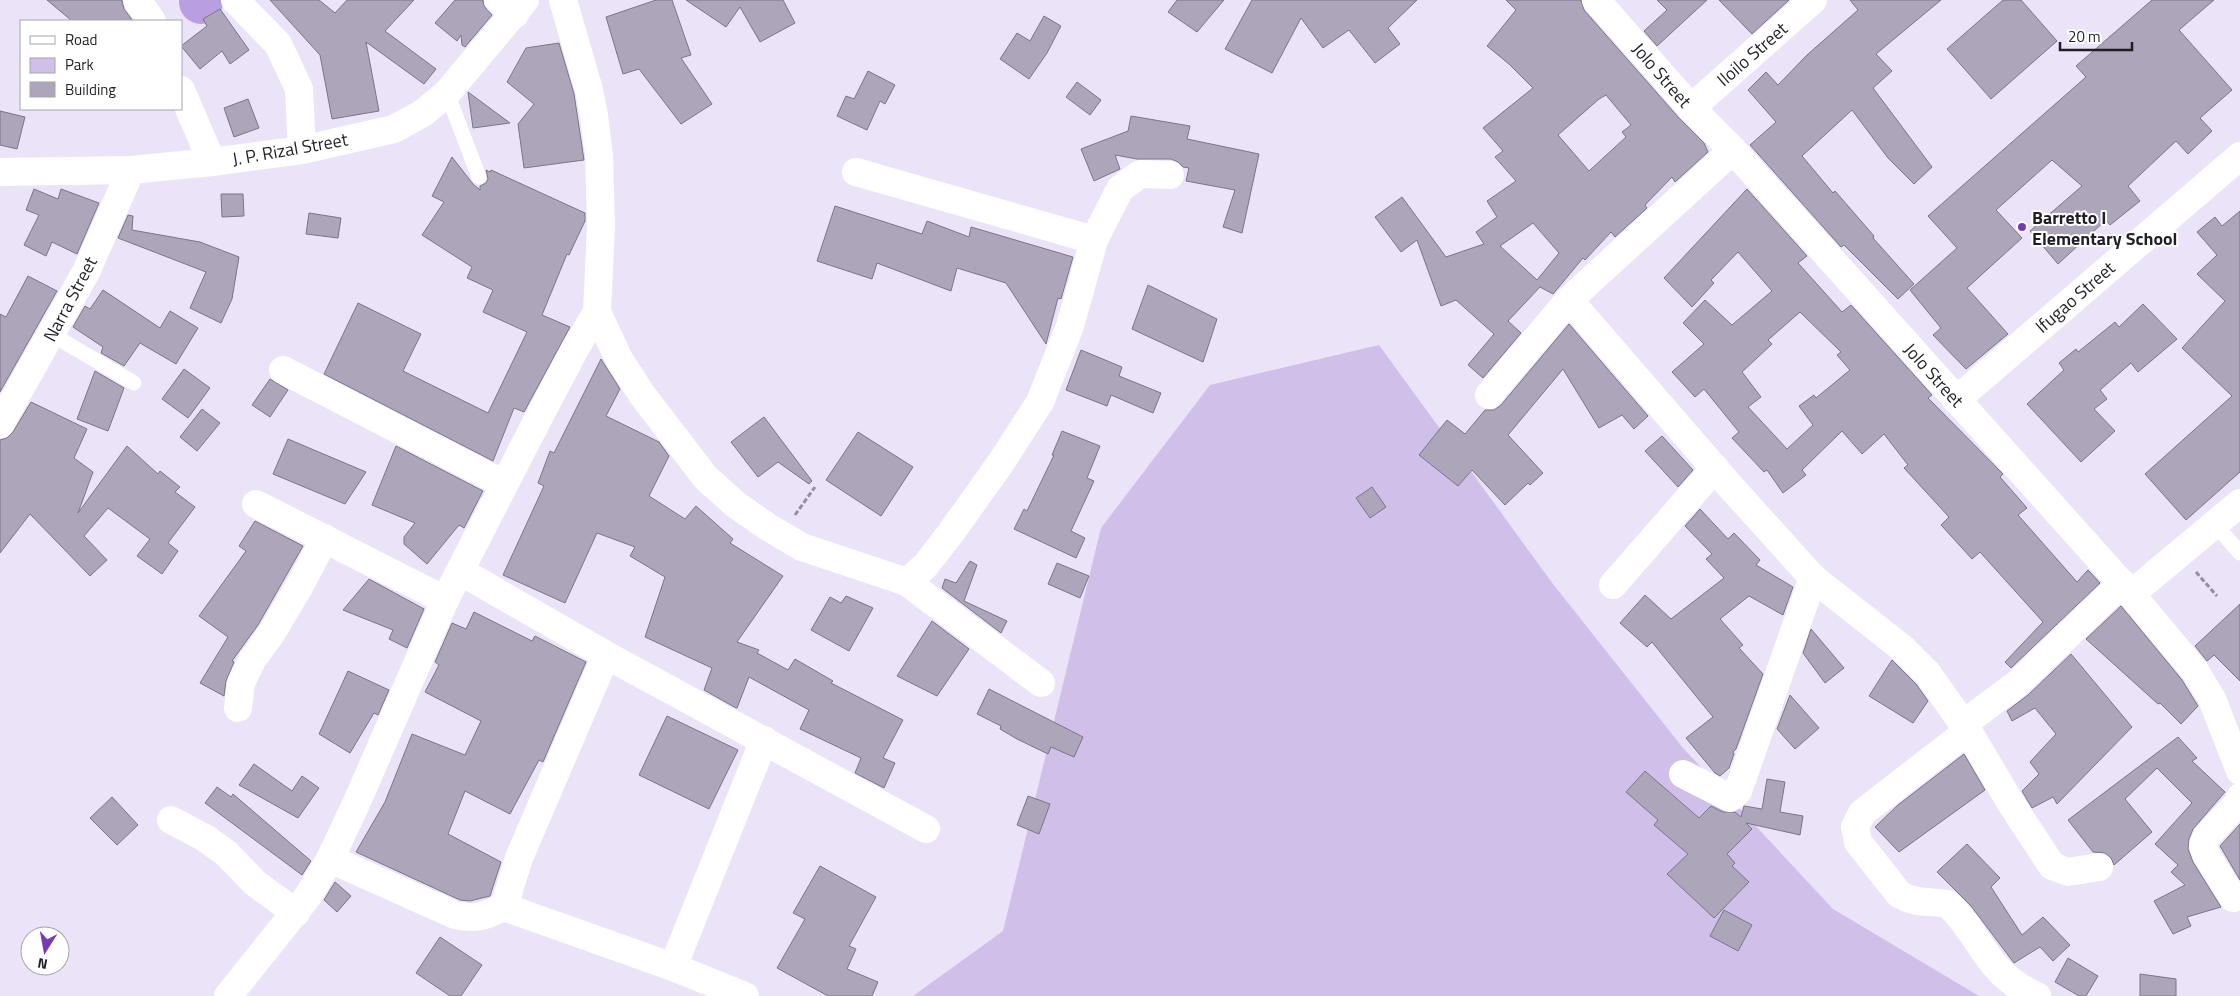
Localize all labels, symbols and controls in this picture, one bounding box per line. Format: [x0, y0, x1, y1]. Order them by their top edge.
street label: Iloilo Street [1711, 15, 1794, 92]
legend [20, 20, 182, 110]
scale bar [2060, 20, 2132, 52]
text: 20 m [2068, 25, 2101, 48]
text: Road [65, 28, 97, 51]
street label: Jolo Street [1626, 36, 1698, 114]
text: Park [65, 53, 94, 76]
text: Building [65, 78, 116, 101]
street label: J. P. Rizal Street [230, 125, 351, 172]
place label: Barretto I Elementary School [2032, 204, 2177, 252]
marker: Barretto I Elementary School [2016, 221, 2028, 233]
street label: Narra Street [36, 251, 104, 346]
street label: Ifugao Street [2029, 254, 2121, 339]
street label: Jolo Street [1898, 337, 1971, 414]
north arrow [20, 926, 70, 976]
text: N [36, 953, 49, 975]

